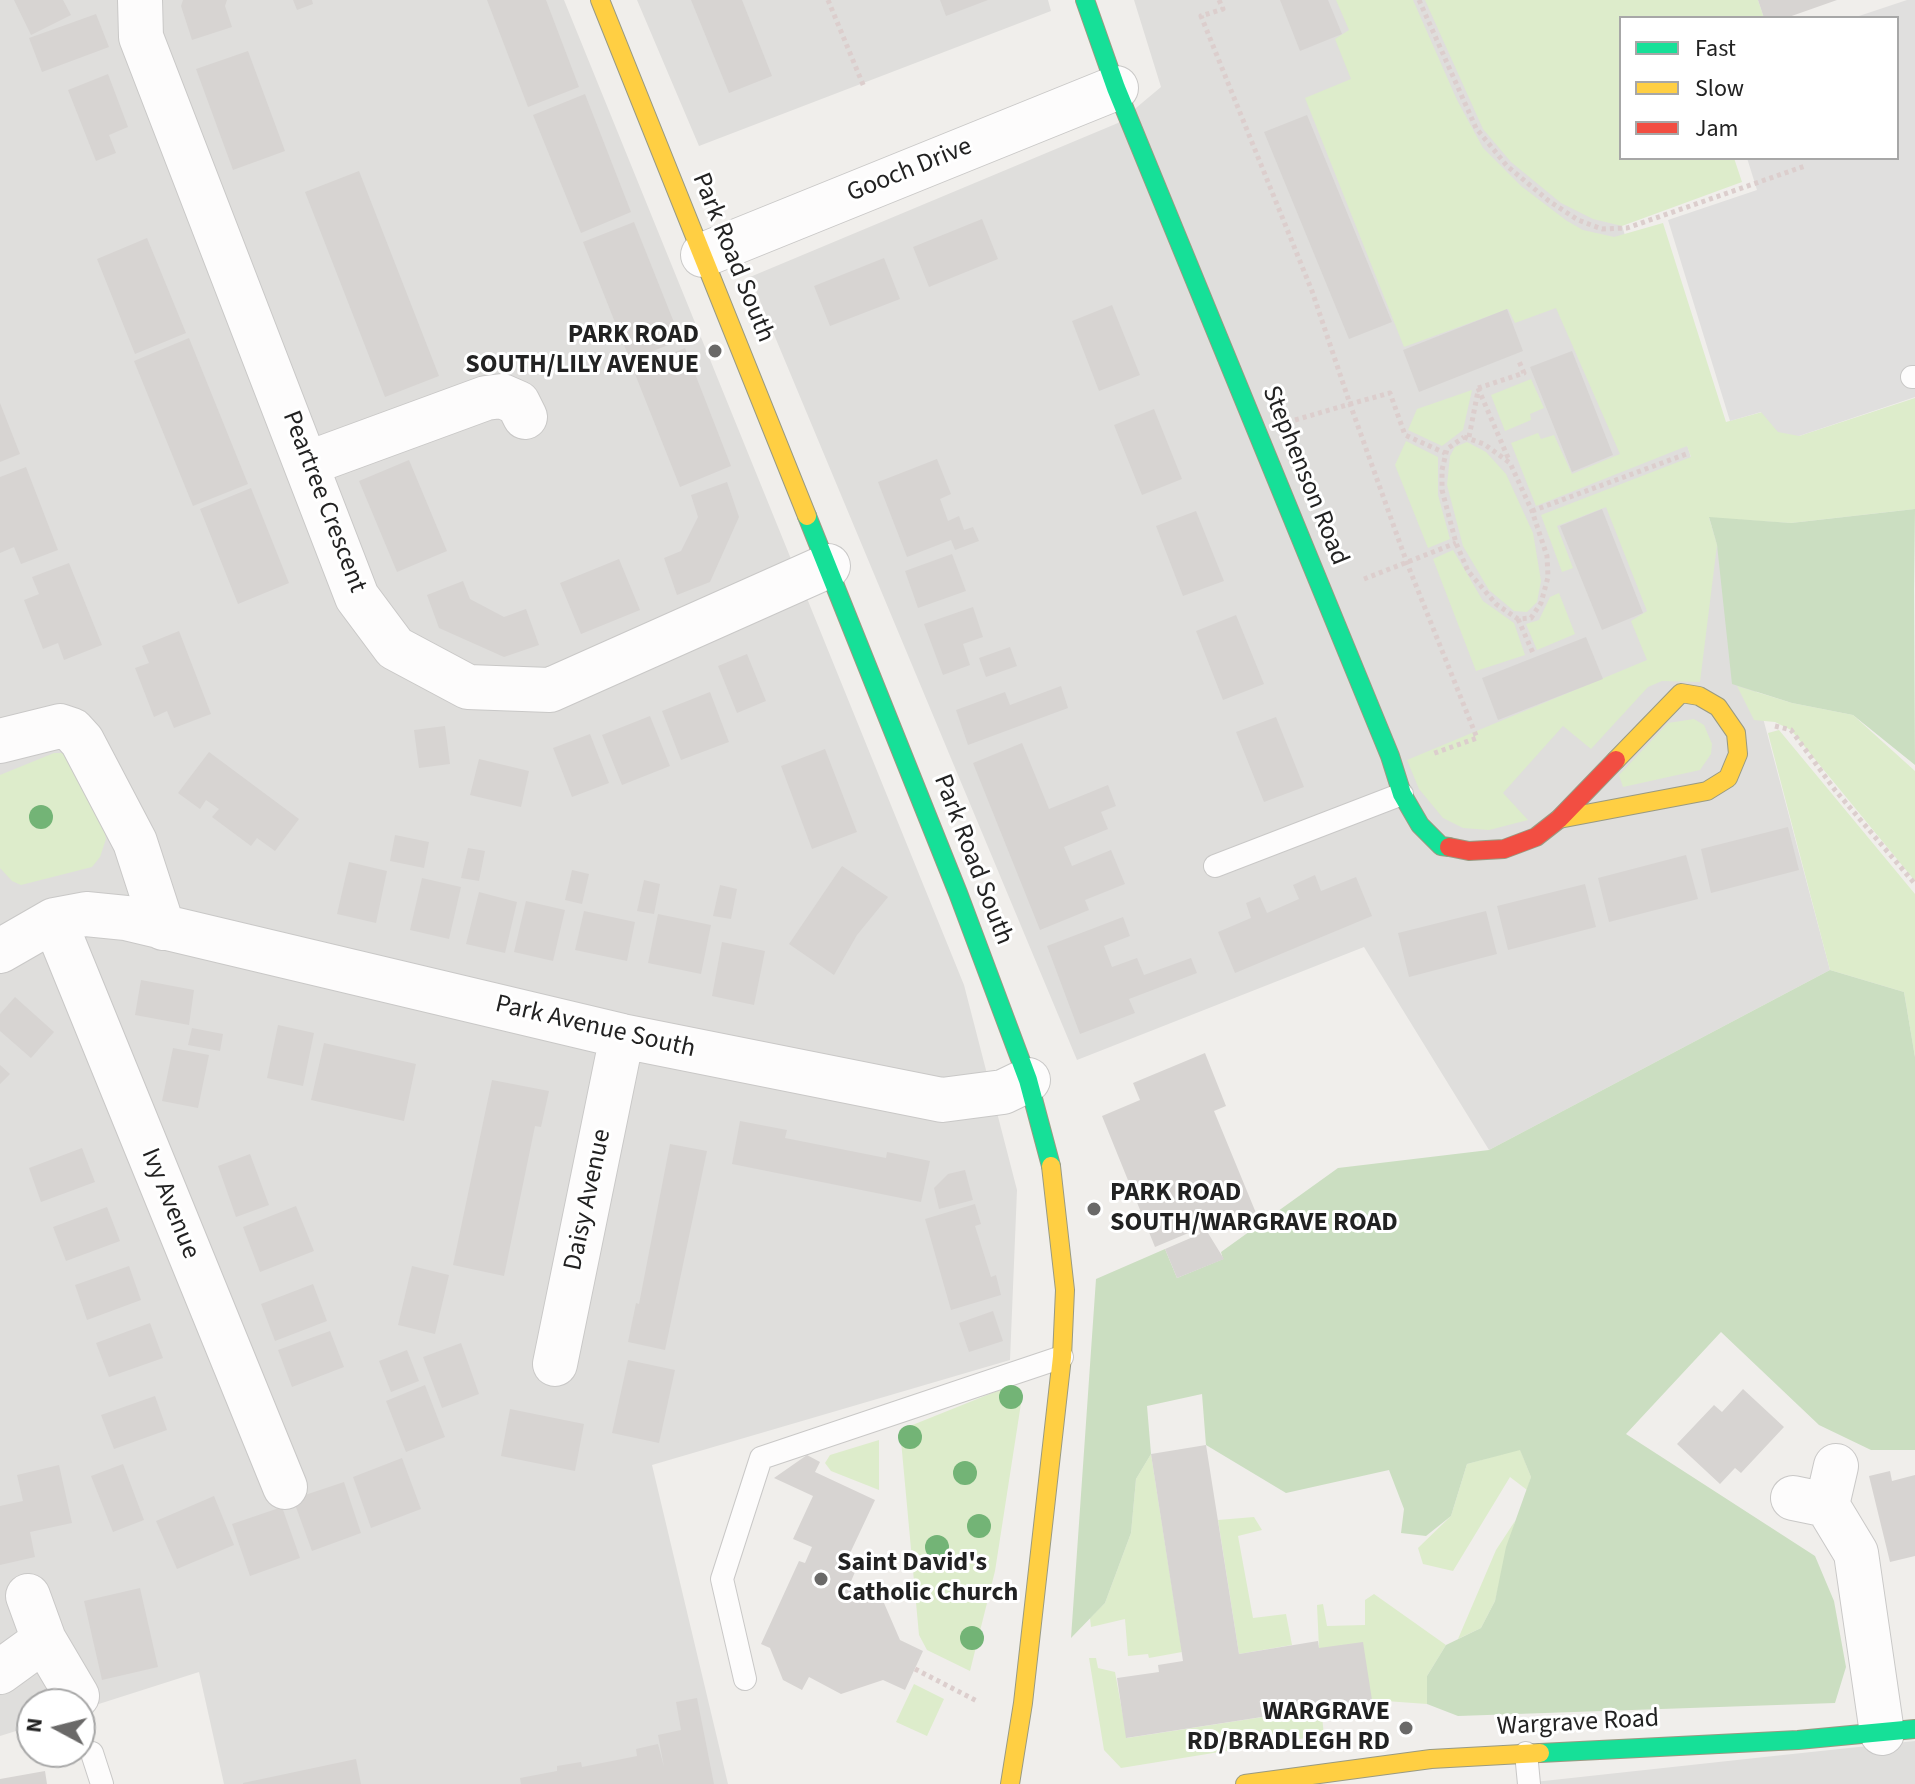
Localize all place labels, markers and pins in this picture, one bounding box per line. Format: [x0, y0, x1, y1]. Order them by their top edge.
place label: PARK ROAD SOUTH/LILY AVENUE [465, 320, 699, 382]
marker: PARK ROAD SOUTH/LILY AVENUE [706, 342, 724, 360]
place label: PARK ROAD SOUTH/WARGRAVE ROAD [1110, 1178, 1398, 1240]
marker: PARK ROAD SOUTH/WARGRAVE ROAD [1085, 1200, 1103, 1218]
place label: Saint David's Catholic Church [837, 1548, 1018, 1610]
marker: Saint David's Catholic Church [812, 1570, 830, 1588]
place label: WARGRAVE RD/BRADLEGH RD [1187, 1697, 1390, 1758]
marker: WARGRAVE RD/BRADLEGH RD [1397, 1719, 1415, 1737]

